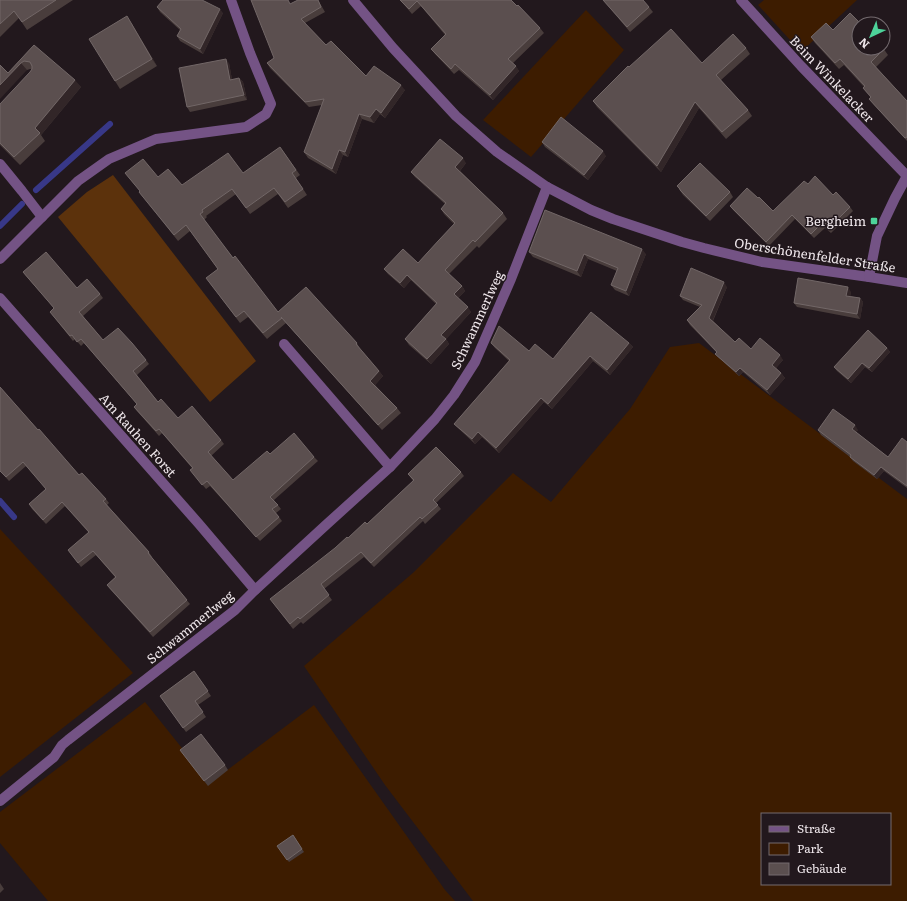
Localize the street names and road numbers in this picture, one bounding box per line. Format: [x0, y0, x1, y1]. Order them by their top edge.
street label: Beim Winkelacker [786, 31, 879, 127]
street label: Oberschönenfelder Straße [733, 232, 897, 277]
street label: Schwammerlweg [445, 267, 508, 372]
street label: Am Rauhen Forst [95, 389, 182, 481]
street label: Schwammerlweg [142, 585, 238, 668]

